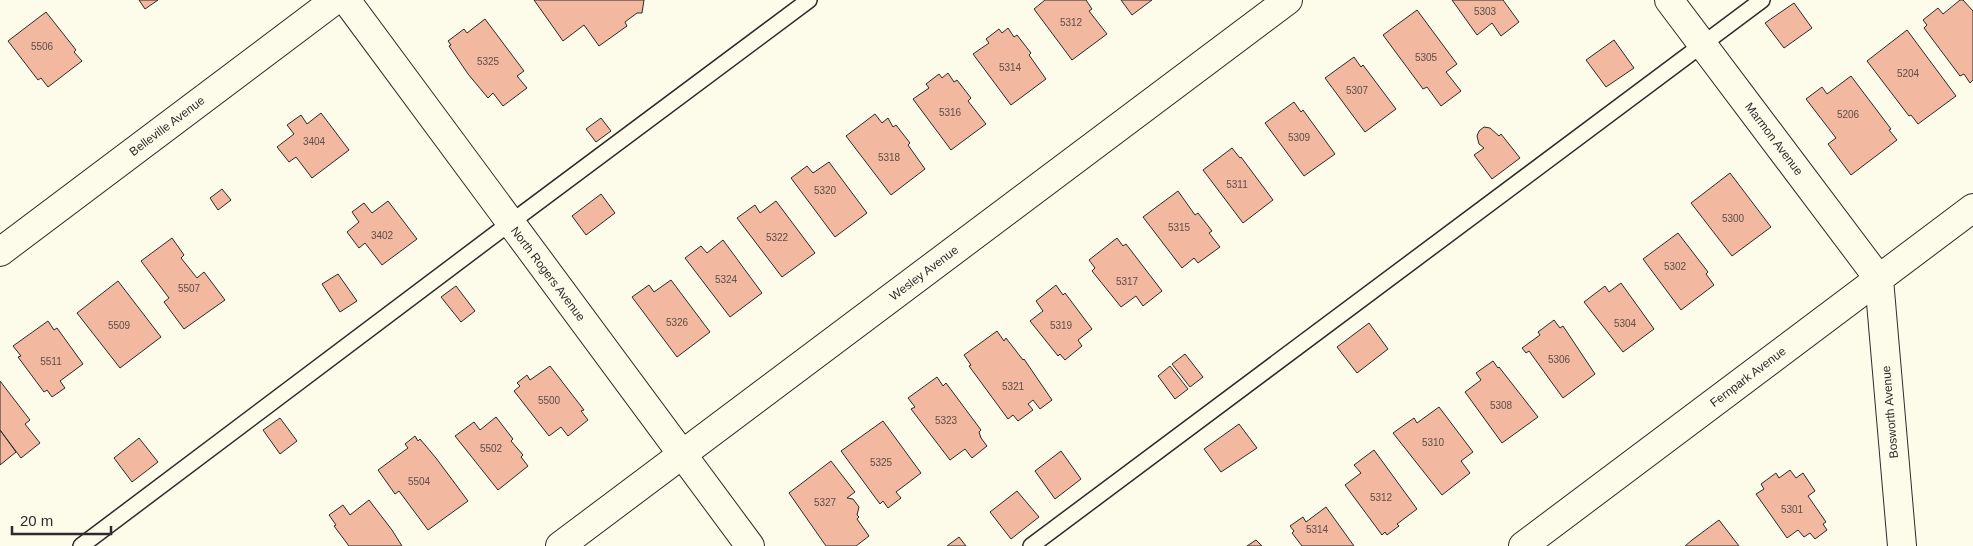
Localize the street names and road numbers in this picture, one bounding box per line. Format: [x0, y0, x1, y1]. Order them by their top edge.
street label: Belleville Avenue [127, 93, 208, 159]
street label: Marmon Avenue [1742, 100, 1806, 178]
street label: North Rogers Avenue [508, 224, 588, 324]
street label: Wesley Avenue [887, 242, 961, 303]
street label: Fernpark Avenue [1707, 344, 1789, 410]
street label: Bosworth Avenue [1879, 365, 1901, 459]

